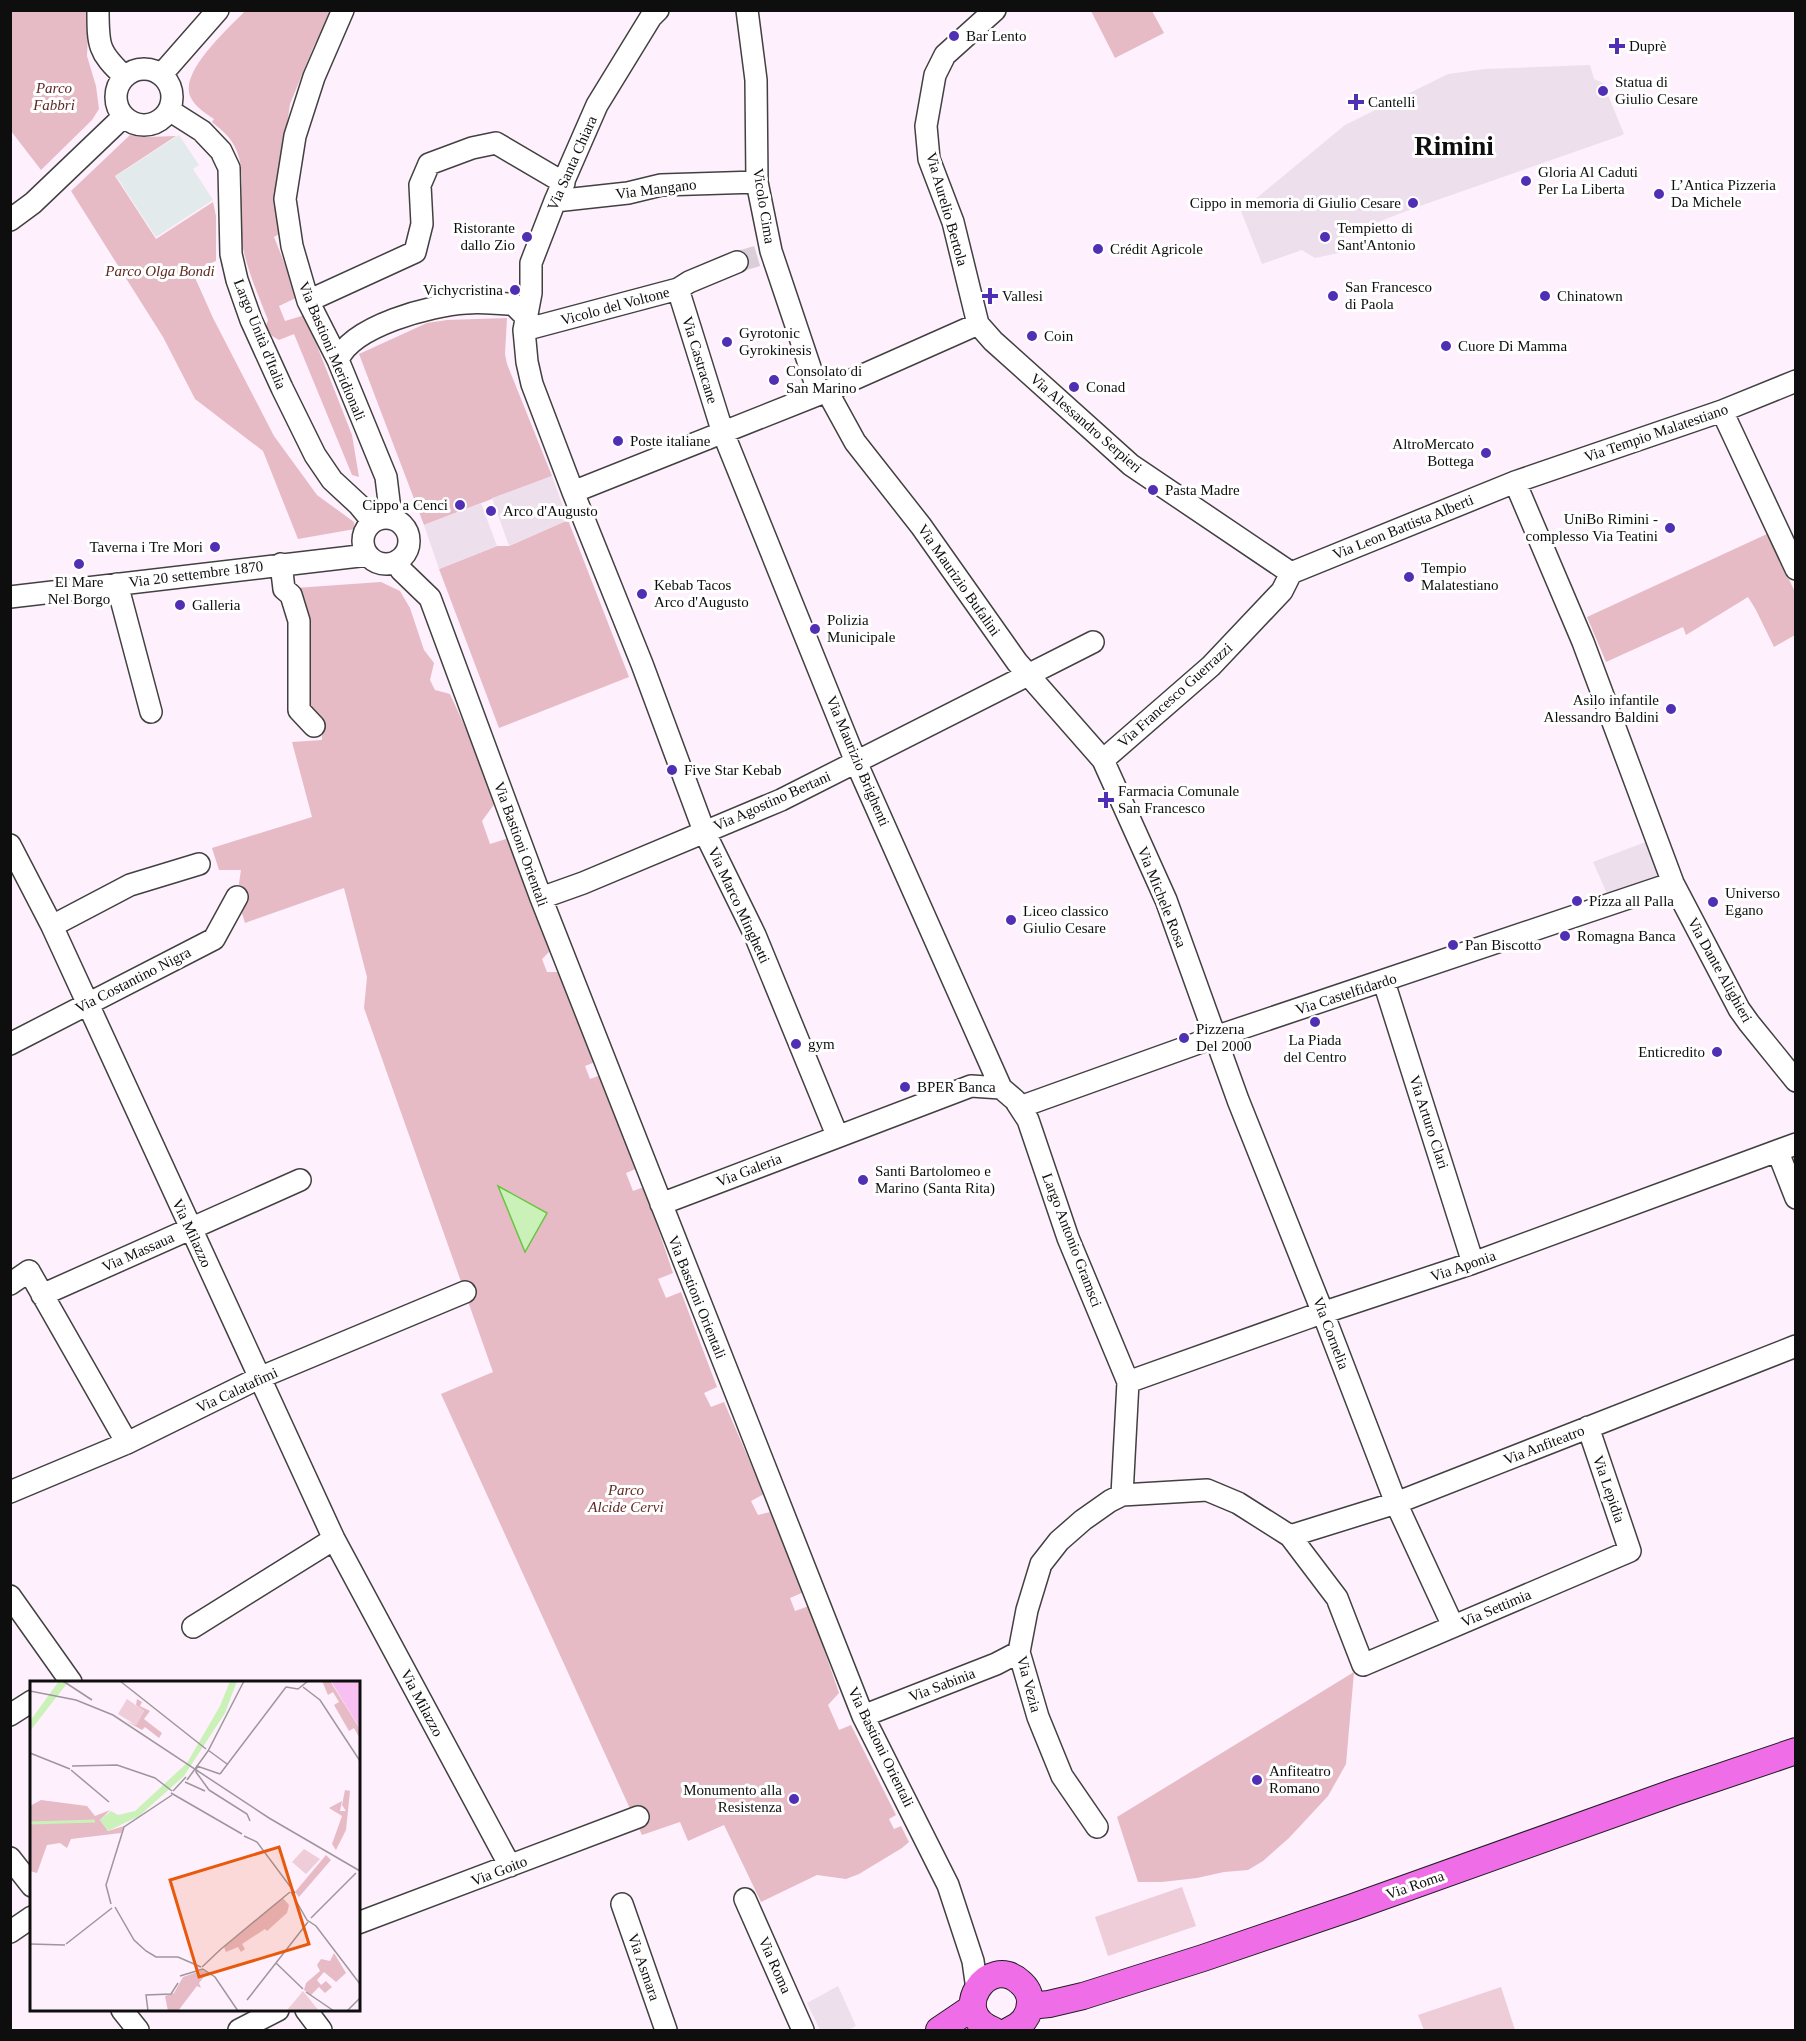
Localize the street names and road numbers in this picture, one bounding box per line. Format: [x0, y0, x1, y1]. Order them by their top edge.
street label: Via Santa Chiara [544, 113, 600, 213]
street label: Via Aurelio Bertola [923, 150, 971, 268]
street label: Vicolo Cima [750, 167, 778, 245]
street label: Via Mangano [615, 176, 697, 202]
street label: Largo Unità d'Italia [231, 277, 290, 392]
street label: Via Bastioni Meridionali [296, 279, 368, 423]
street label: Vicolo del Voltone [559, 284, 671, 328]
street label: Via Castracane [679, 314, 721, 406]
street label: Via Alessandro Serpieri [1027, 370, 1145, 476]
street label: Via Tempio Malatestiano [1582, 401, 1730, 465]
street label: Via Leon Battista Alberti [1330, 491, 1476, 563]
street label: Via Maurizio Bufalini [914, 521, 1004, 639]
street label: Via 20 settembre 1870 [128, 558, 264, 590]
street label: Via Francesco Guerrazzi [1115, 639, 1235, 751]
street label: Via Maurizio Brighenti [823, 693, 893, 829]
street label: Via Agostino Bertani [711, 768, 833, 834]
street label: Via Bastioni Orientali [491, 779, 551, 909]
street label: Via Marco Minghetti [705, 844, 773, 966]
street label: Via Michele Rosa [1134, 844, 1190, 950]
street label: Via Dante Alighieri [1685, 915, 1755, 1025]
street label: Via Costantino Nigra [73, 944, 194, 1016]
street label: Via Castelfidardo [1293, 970, 1399, 1018]
street label: Via Arturo Clari [1406, 1073, 1452, 1171]
street label: Via Galeria [714, 1150, 784, 1190]
street label: Largo Antonio Gramsci [1039, 1171, 1105, 1309]
street label: Via Milazzo [169, 1196, 215, 1270]
street label: Via Massaua [100, 1229, 177, 1275]
street label: Via Bastioni Orientali [665, 1233, 729, 1361]
street label: Via Aponia [1428, 1247, 1498, 1285]
street label: Via Cornelia [1310, 1295, 1352, 1372]
street label: Via Calatafimi [194, 1364, 280, 1416]
street label: Via Anfiteatro [1501, 1422, 1587, 1468]
street label: Via Lepidia [1590, 1453, 1628, 1525]
street label: Via Settimia [1459, 1586, 1534, 1630]
street label: Via Vezia [1014, 1654, 1044, 1714]
street label: Via Sabinia [907, 1665, 978, 1705]
street label: Via Milazzo [398, 1667, 446, 1739]
street label: Via Bastioni Orientali [845, 1684, 917, 1810]
street label: Via Goito [469, 1853, 529, 1889]
street label: Via Roma [1384, 1868, 1446, 1902]
street label: Via Asmara [625, 1931, 663, 2003]
street label: Via Roma [755, 1934, 795, 1996]

